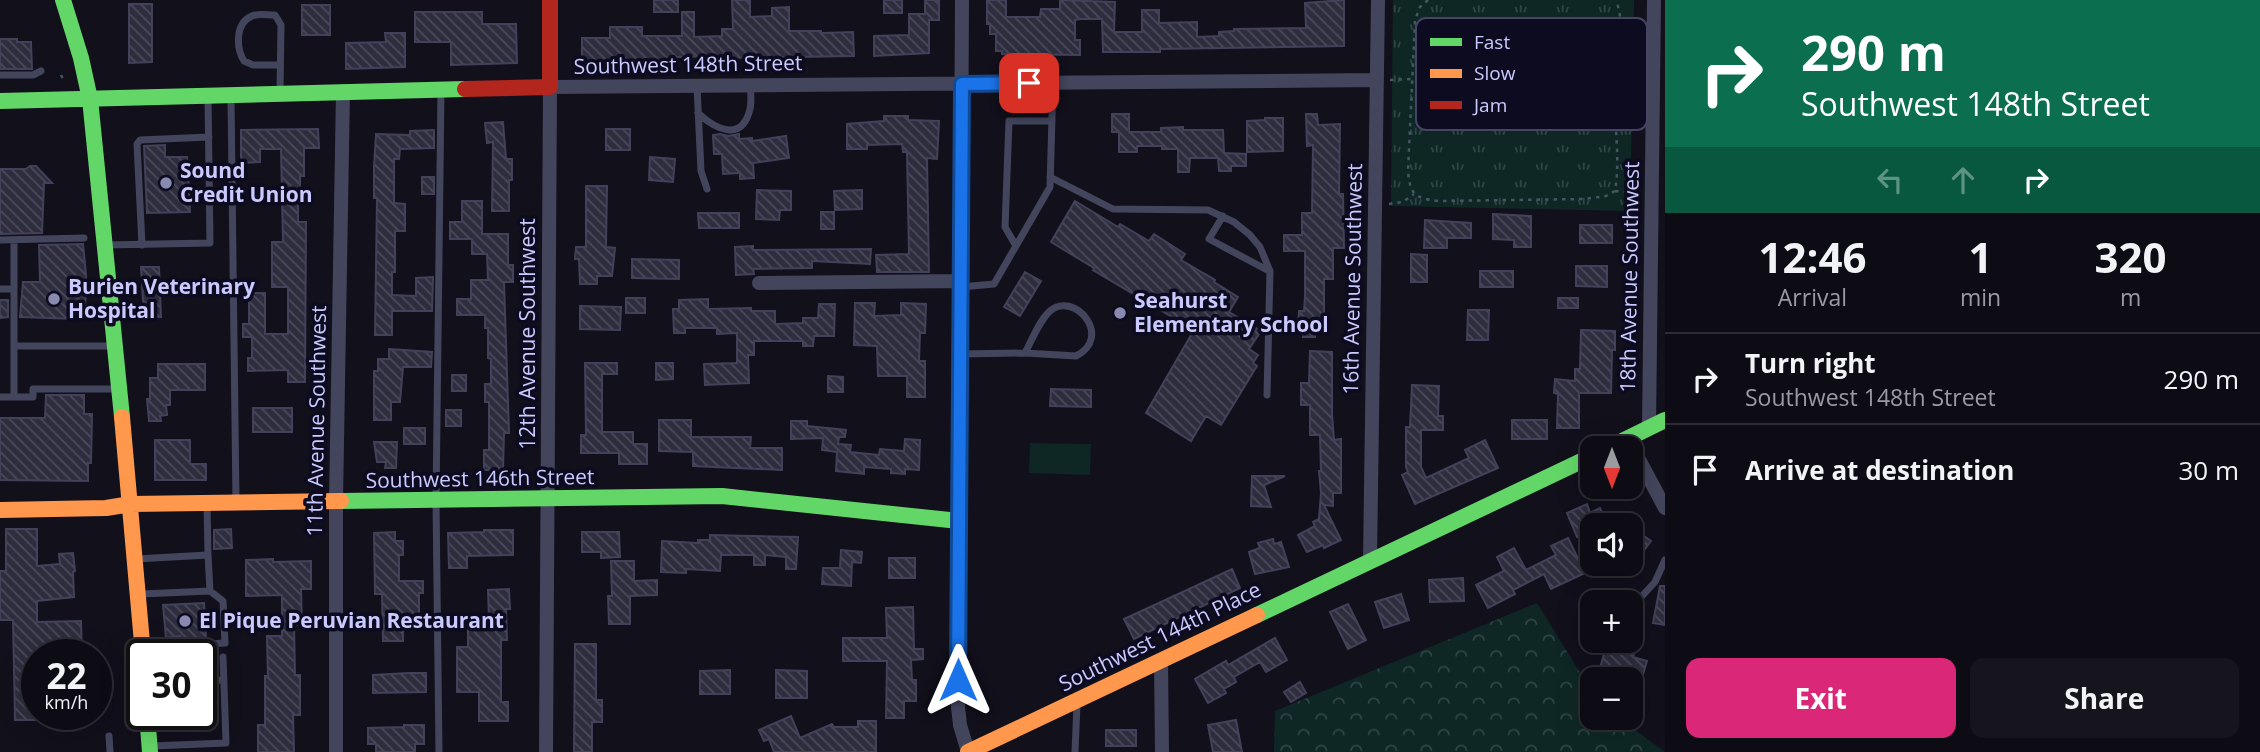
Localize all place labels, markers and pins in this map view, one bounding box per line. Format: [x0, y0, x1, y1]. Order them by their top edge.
pin [999, 53, 1059, 113]
place label: Sound Credit Union [180, 156, 312, 208]
marker: Sound Credit Union [158, 175, 174, 191]
place label: Burien Veterinary Hospital [68, 272, 255, 324]
place label: Seahurst Elementary School [1134, 286, 1329, 338]
marker: Burien Veterinary Hospital [46, 291, 62, 307]
marker: Seahurst Elementary School [1112, 305, 1128, 321]
place label: El Pique Peruvian Restaurant [199, 606, 504, 634]
marker: El Pique Peruvian Restaurant [177, 613, 193, 629]

